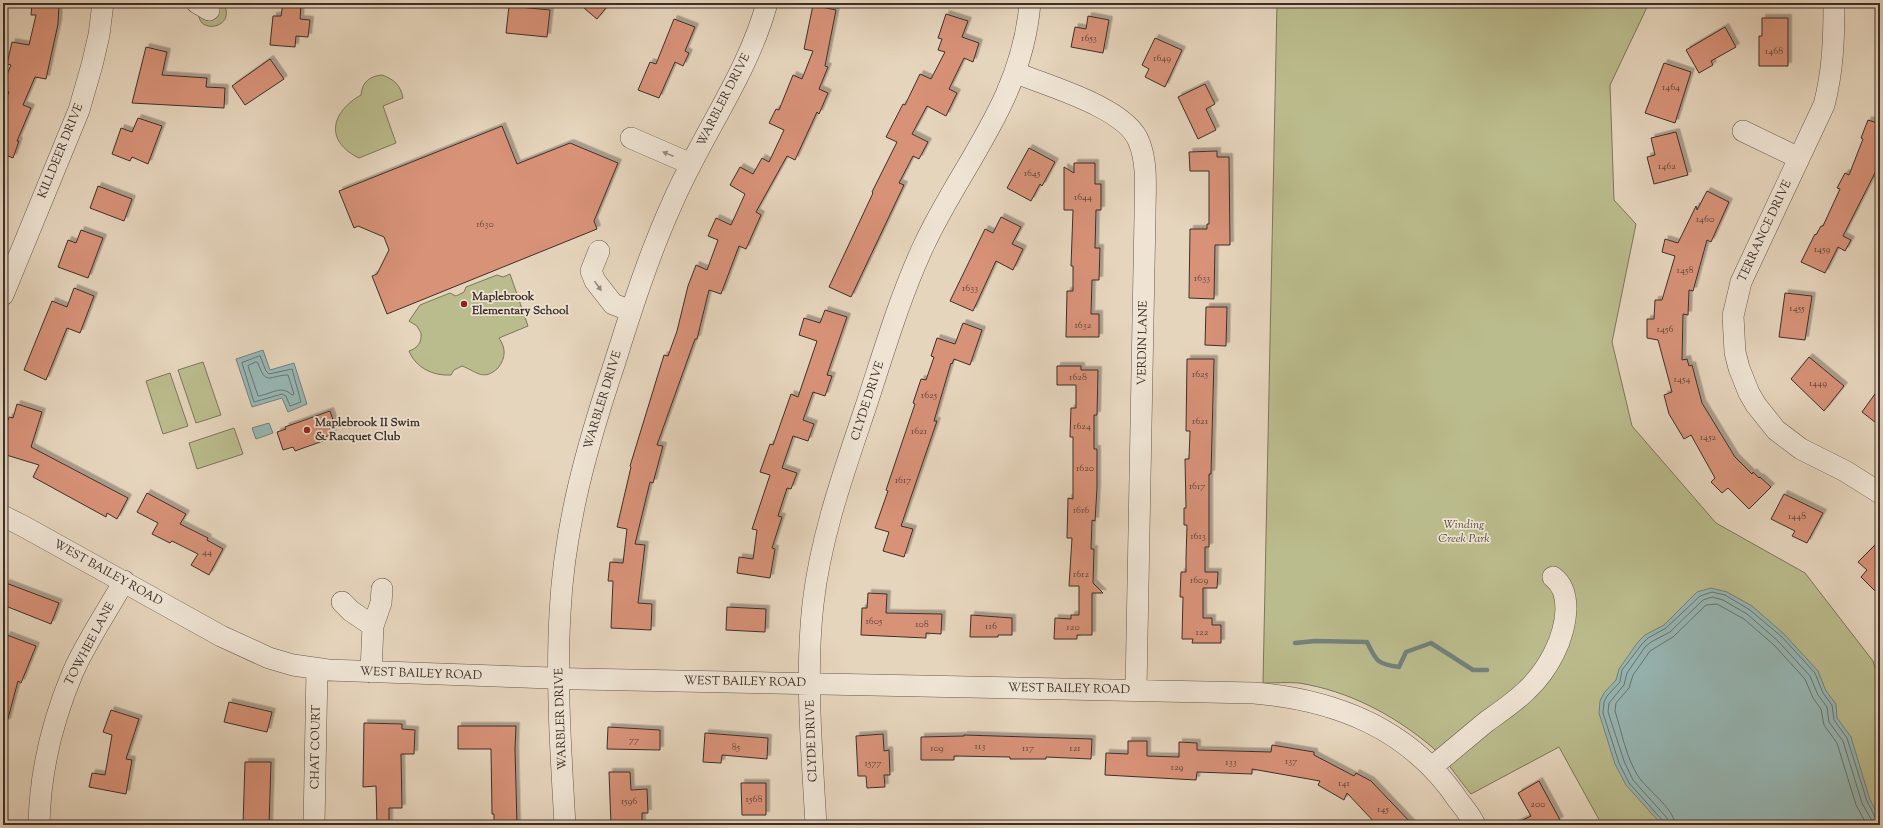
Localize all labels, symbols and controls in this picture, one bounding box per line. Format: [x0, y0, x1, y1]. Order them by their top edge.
house number: 1653 [1081, 31, 1097, 46]
house number: 1468 [1765, 44, 1783, 59]
street label: WARBLER DRIVE [693, 50, 756, 150]
house number: 1649 [1153, 51, 1171, 66]
house number: 1464 [1662, 80, 1680, 95]
street label: KILLDEER DRIVE [34, 100, 89, 201]
one-way arrow [661, 151, 673, 157]
house number: 1462 [1658, 159, 1676, 174]
house number: 1645 [1024, 166, 1041, 181]
street label: TERRANCE DRIVE [1733, 176, 1797, 285]
house number: 1644 [1074, 190, 1092, 205]
house number: 1460 [1696, 212, 1714, 227]
house number: 1630 [476, 217, 494, 232]
house number: 1459 [1814, 242, 1830, 257]
house number: 1458 [1677, 263, 1693, 278]
house number: 1633 [1194, 271, 1210, 286]
one-way arrow [594, 281, 602, 292]
house number: 1633 [962, 281, 978, 296]
place label: Maplebrook Elementary School [471, 288, 569, 320]
marker: Maplebrook Elementary School [459, 299, 469, 309]
street label: VERDIN LANE [1133, 300, 1153, 386]
house number: 1455 [1789, 301, 1805, 316]
house number: 1632 [1074, 318, 1092, 333]
house number: 1456 [1657, 322, 1673, 337]
street label: WARBLER DRIVE [579, 348, 627, 452]
street label: CLYDE DRIVE [847, 358, 890, 443]
house number: 1625 [1192, 367, 1209, 382]
house number: 1628 [1069, 370, 1087, 385]
house number: 1454 [1674, 372, 1690, 387]
house number: 1449 [1809, 376, 1827, 391]
house number: 1625 [921, 388, 938, 403]
place label: Maplebrook II Swim & Racquet Club [314, 414, 420, 446]
house number: 1621 [1192, 414, 1209, 429]
house number: 1624 [1073, 419, 1091, 434]
house number: 1621 [911, 424, 928, 439]
marker: Maplebrook II Swim & Racquet Club [302, 425, 312, 435]
house number: 1452 [1700, 430, 1717, 445]
house number: 1620 [1076, 461, 1094, 476]
house number: 1617 [895, 473, 911, 488]
house number: 1617 [1189, 479, 1205, 494]
house number: 1616 [1073, 503, 1089, 518]
house number: 1448 [1788, 509, 1806, 524]
park label: Winding Creek Park [1438, 516, 1490, 548]
house number: 1613 [1190, 529, 1206, 544]
street label: WEST BAILEY ROAD [50, 535, 166, 611]
house number: 44 [202, 545, 212, 560]
house number: 1612 [1073, 567, 1089, 582]
house number: 1609 [1190, 573, 1208, 588]
street label: TOWHEE LANE [60, 598, 120, 689]
house number: 1605 [865, 614, 883, 629]
house number: 108 [915, 617, 929, 632]
house number: 116 [985, 619, 997, 634]
house number: 120 [1066, 620, 1080, 635]
house number: 122 [1196, 625, 1209, 640]
street label: WEST BAILEY ROAD [360, 663, 482, 685]
street label: WARBLER DRIVE [550, 667, 572, 770]
street label: WEST BAILEY ROAD [684, 672, 806, 692]
street label: WEST BAILEY ROAD [1008, 679, 1130, 699]
street label: CLYDE DRIVE [802, 699, 822, 783]
street label: CHAT COURT [306, 704, 326, 789]
house number: 77 [629, 733, 639, 748]
house number: 113 [975, 739, 985, 754]
house number: 85 [732, 740, 741, 755]
house number: 109 [930, 741, 944, 756]
house number: 117 [1022, 741, 1034, 756]
house number: 121 [1069, 741, 1081, 756]
house number: 137 [1285, 754, 1297, 769]
house number: 133 [1225, 755, 1237, 770]
house number: 1577 [865, 756, 881, 771]
house number: 129 [1171, 760, 1184, 775]
house number: 141 [1338, 776, 1351, 791]
house number: 1568 [746, 792, 762, 807]
house number: 1596 [621, 794, 637, 809]
house number: 200 [1530, 797, 1546, 812]
house number: 145 [1377, 802, 1390, 817]

